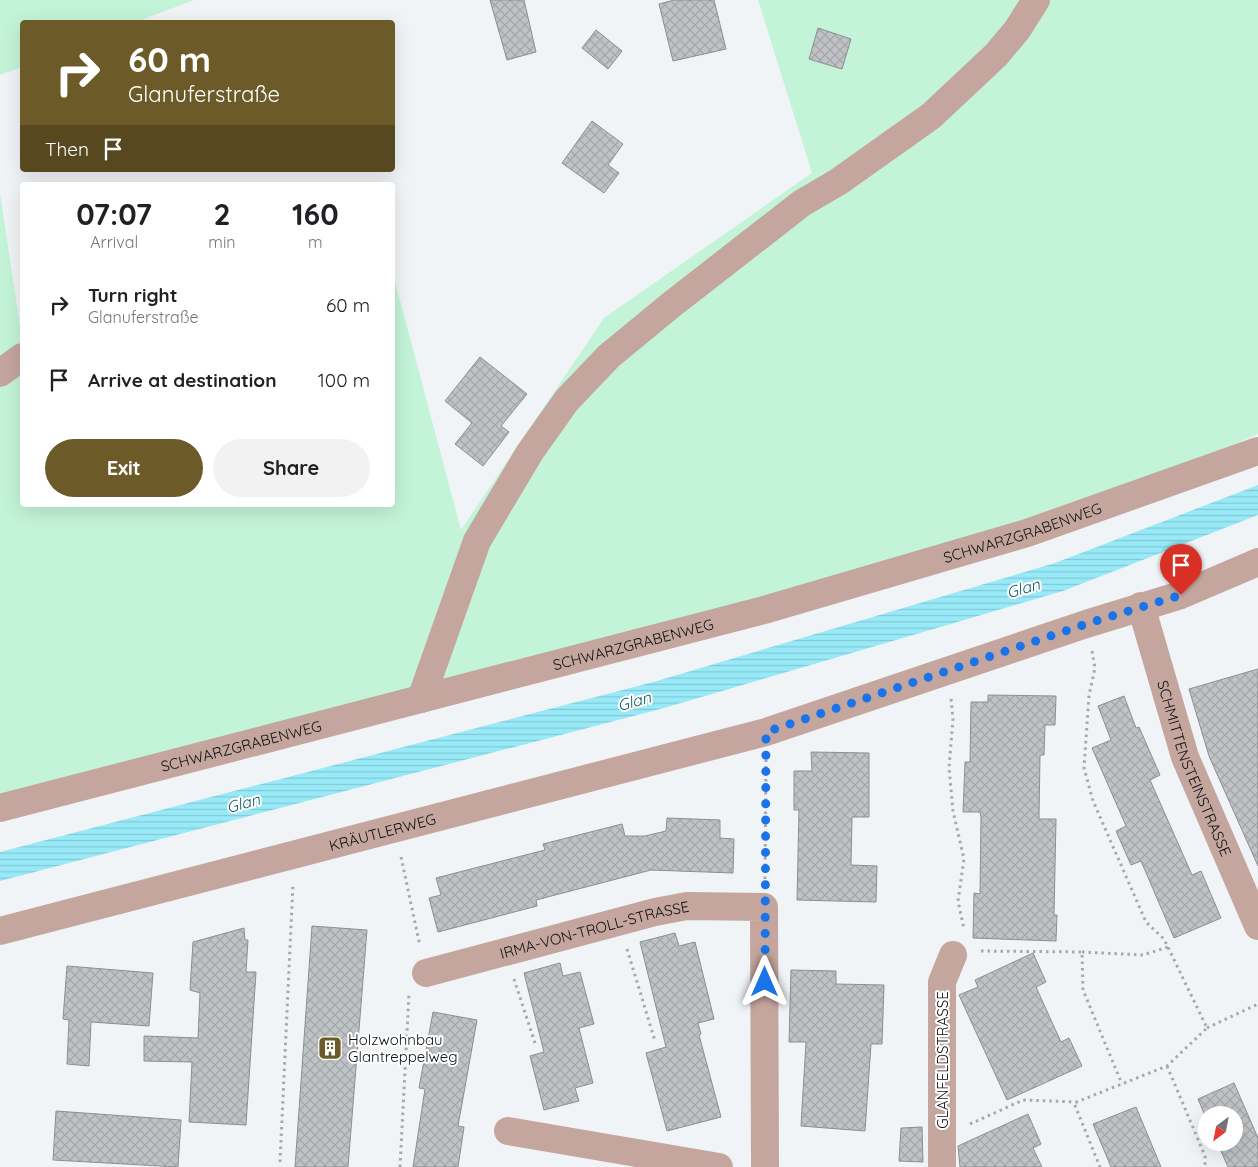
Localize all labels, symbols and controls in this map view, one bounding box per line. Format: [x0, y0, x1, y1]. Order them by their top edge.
text: 60 m [128, 37, 211, 81]
icon: right [45, 40, 110, 105]
text: Glanuferstraße [128, 80, 280, 108]
icon: arrive [99, 135, 127, 163]
text: Then [45, 137, 89, 161]
text: 07:07 [76, 195, 152, 233]
text: 2 [213, 195, 230, 233]
text: 160 [292, 195, 339, 233]
text: Arrival [90, 232, 138, 252]
text: min [208, 232, 236, 252]
text: m [308, 232, 323, 252]
text: Turn right [88, 283, 177, 307]
icon: right [45, 291, 73, 319]
text: 60 m [326, 293, 370, 317]
text: Glanuferstraße [88, 307, 199, 327]
icon: arrive [45, 366, 73, 394]
text: Arrive at destination [88, 368, 277, 392]
text: 100 m [318, 368, 370, 392]
button: Exit [45, 439, 203, 497]
button: Share [213, 439, 370, 497]
street label: SCHWARZGRABENWEG [941, 498, 1104, 567]
pin [1160, 544, 1202, 595]
icon: arrive [1167, 551, 1195, 579]
water label: Glan [1004, 574, 1043, 602]
street label: SCHWARZGRABENWEG [551, 614, 716, 674]
street label: SCHMITTENSTEINSTRASSE [1154, 678, 1236, 859]
water label: Glan [615, 687, 654, 715]
street label: SCHWARZGRABENWEG [159, 716, 324, 775]
water label: Glan [224, 789, 263, 817]
street label: KRÄUTLERWEG [327, 809, 438, 855]
street label: IRMA-VON-TROLL-STRASSE [498, 896, 691, 962]
position arrow [738, 955, 790, 1007]
street label: GLANFELDSTRASSE [933, 991, 952, 1129]
place label: Holzwohnbau Glantreppelweg [348, 1030, 458, 1066]
building icon: Holzwohnbau Glantreppelweg [317, 1035, 343, 1061]
north arrow [1198, 1106, 1242, 1151]
map controls [1198, 1106, 1243, 1151]

